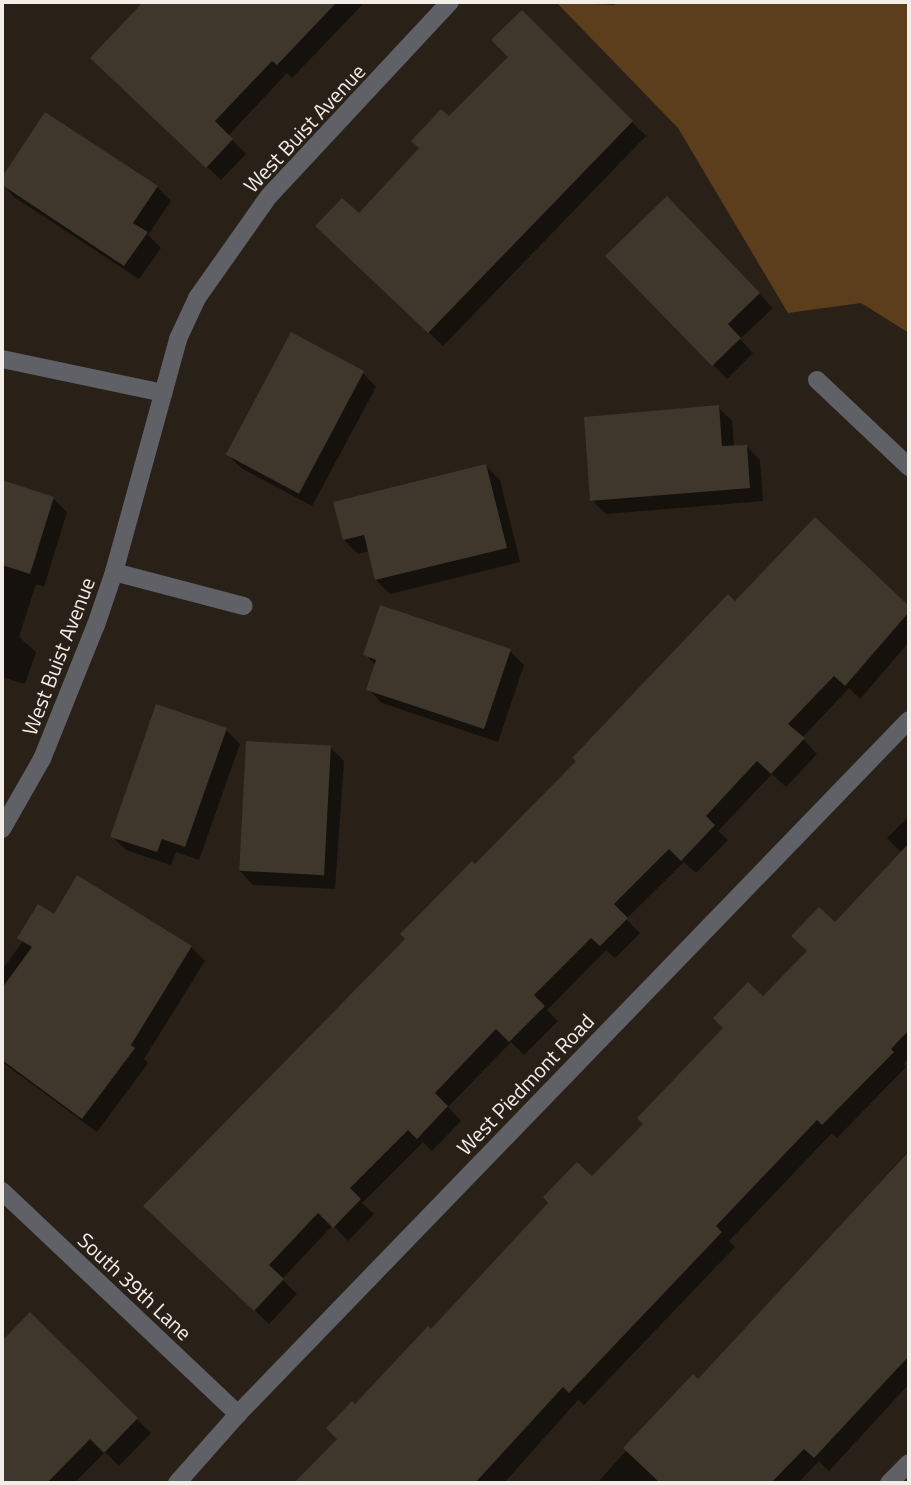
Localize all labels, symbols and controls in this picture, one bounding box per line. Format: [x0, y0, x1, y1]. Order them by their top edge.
street label: West Buist Avenue [238, 58, 370, 198]
street label: West Buist Avenue [16, 574, 100, 738]
street label: West Piedmont Road [451, 1008, 599, 1160]
street label: South 39th Lane [73, 1227, 197, 1345]

